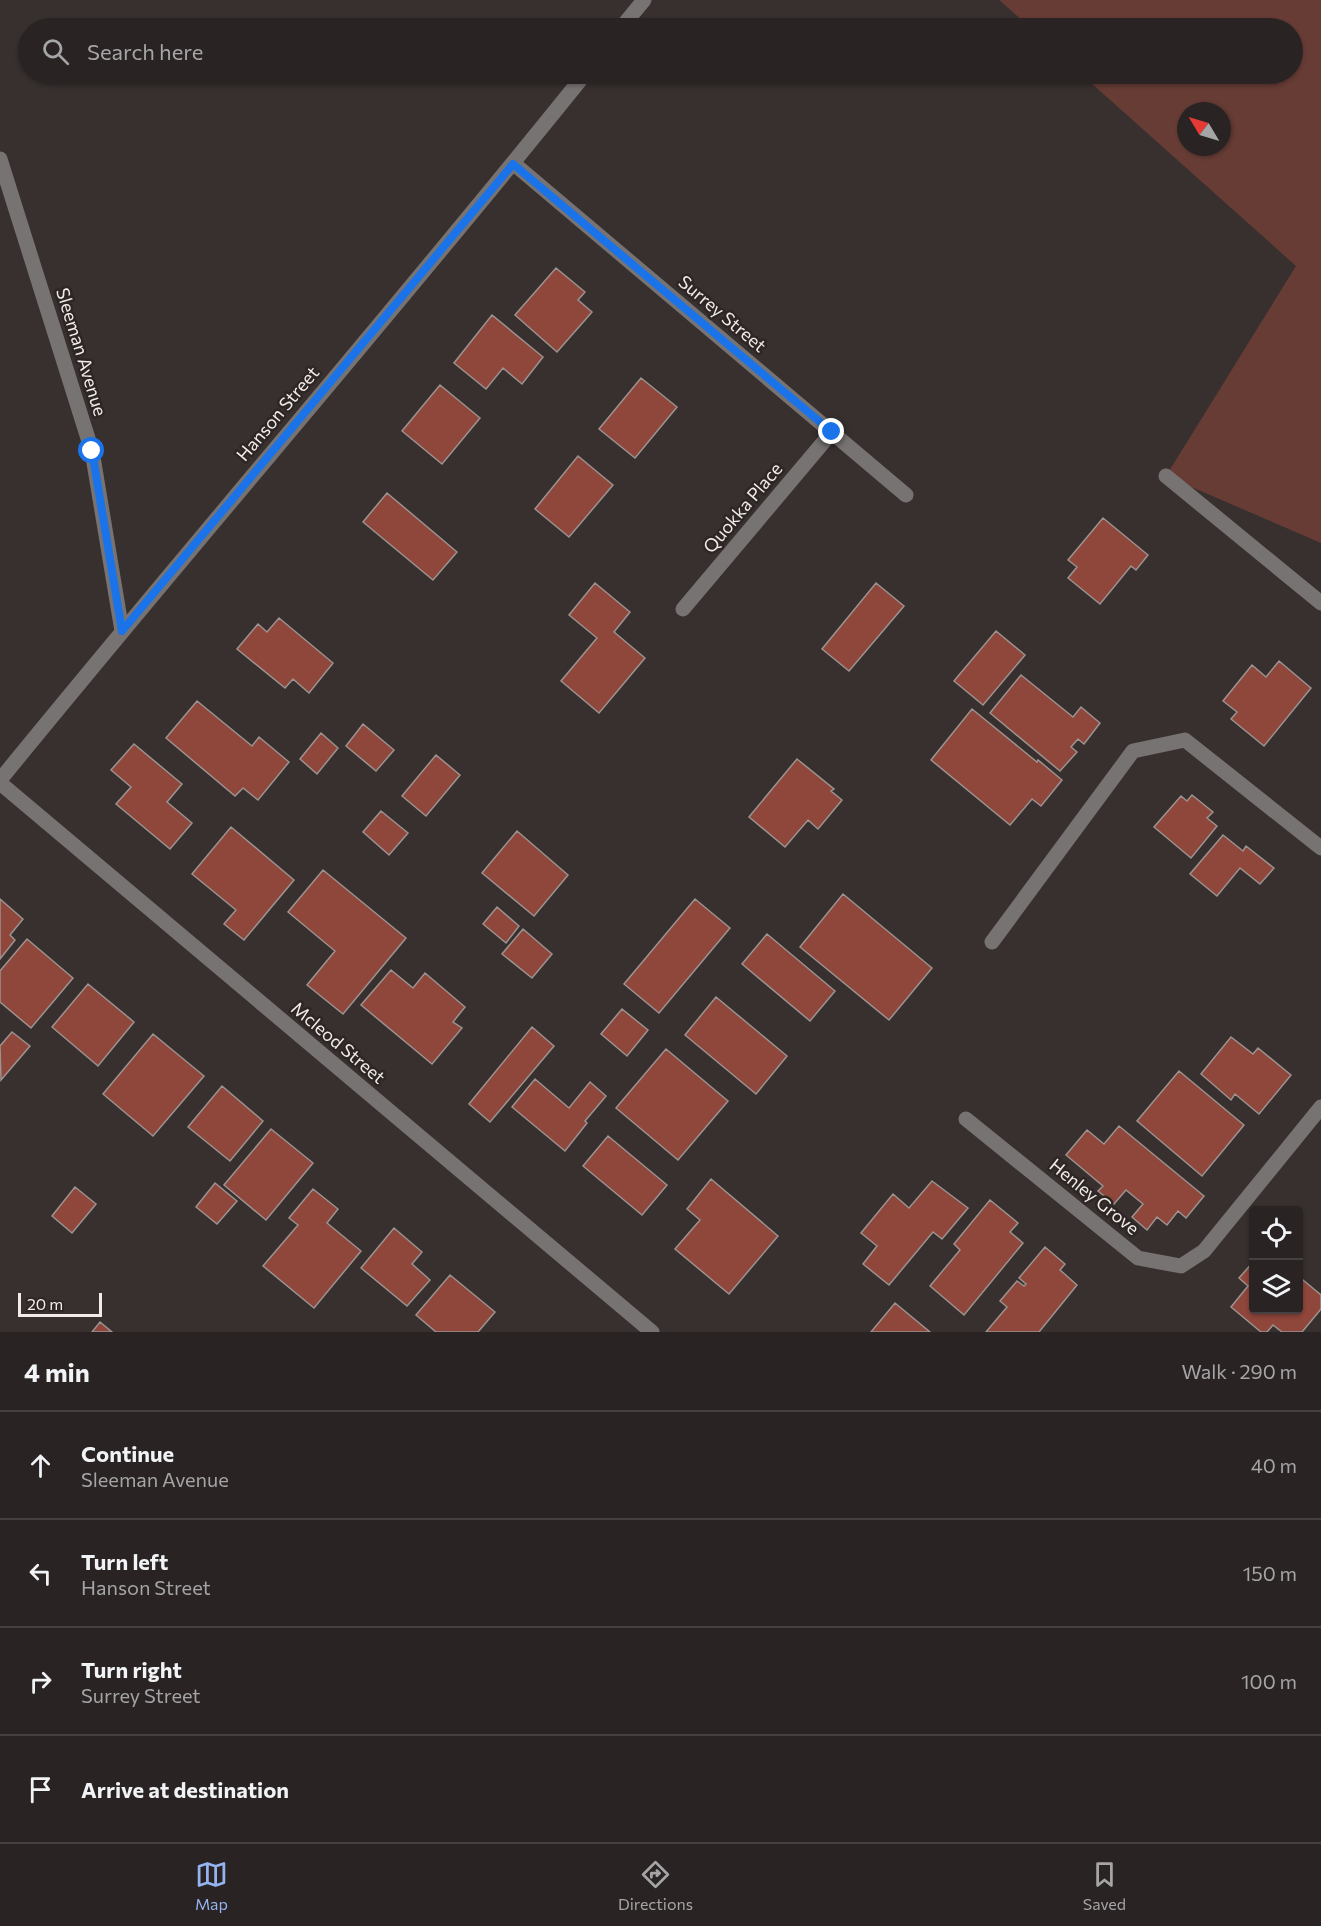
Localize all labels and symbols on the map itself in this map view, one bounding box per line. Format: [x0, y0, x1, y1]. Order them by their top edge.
north arrow [1177, 102, 1231, 156]
street label: Surrey Street [674, 270, 771, 356]
street label: Sleeman Avenue [52, 285, 112, 419]
street label: Hanson Street [231, 362, 323, 465]
route end [818, 418, 844, 444]
route start [78, 437, 104, 463]
street label: Quokka Place [698, 458, 787, 557]
street label: Mcleod Street [287, 997, 390, 1088]
street label: Henley Grove [1045, 1153, 1144, 1239]
scale bar [18, 1290, 102, 1318]

